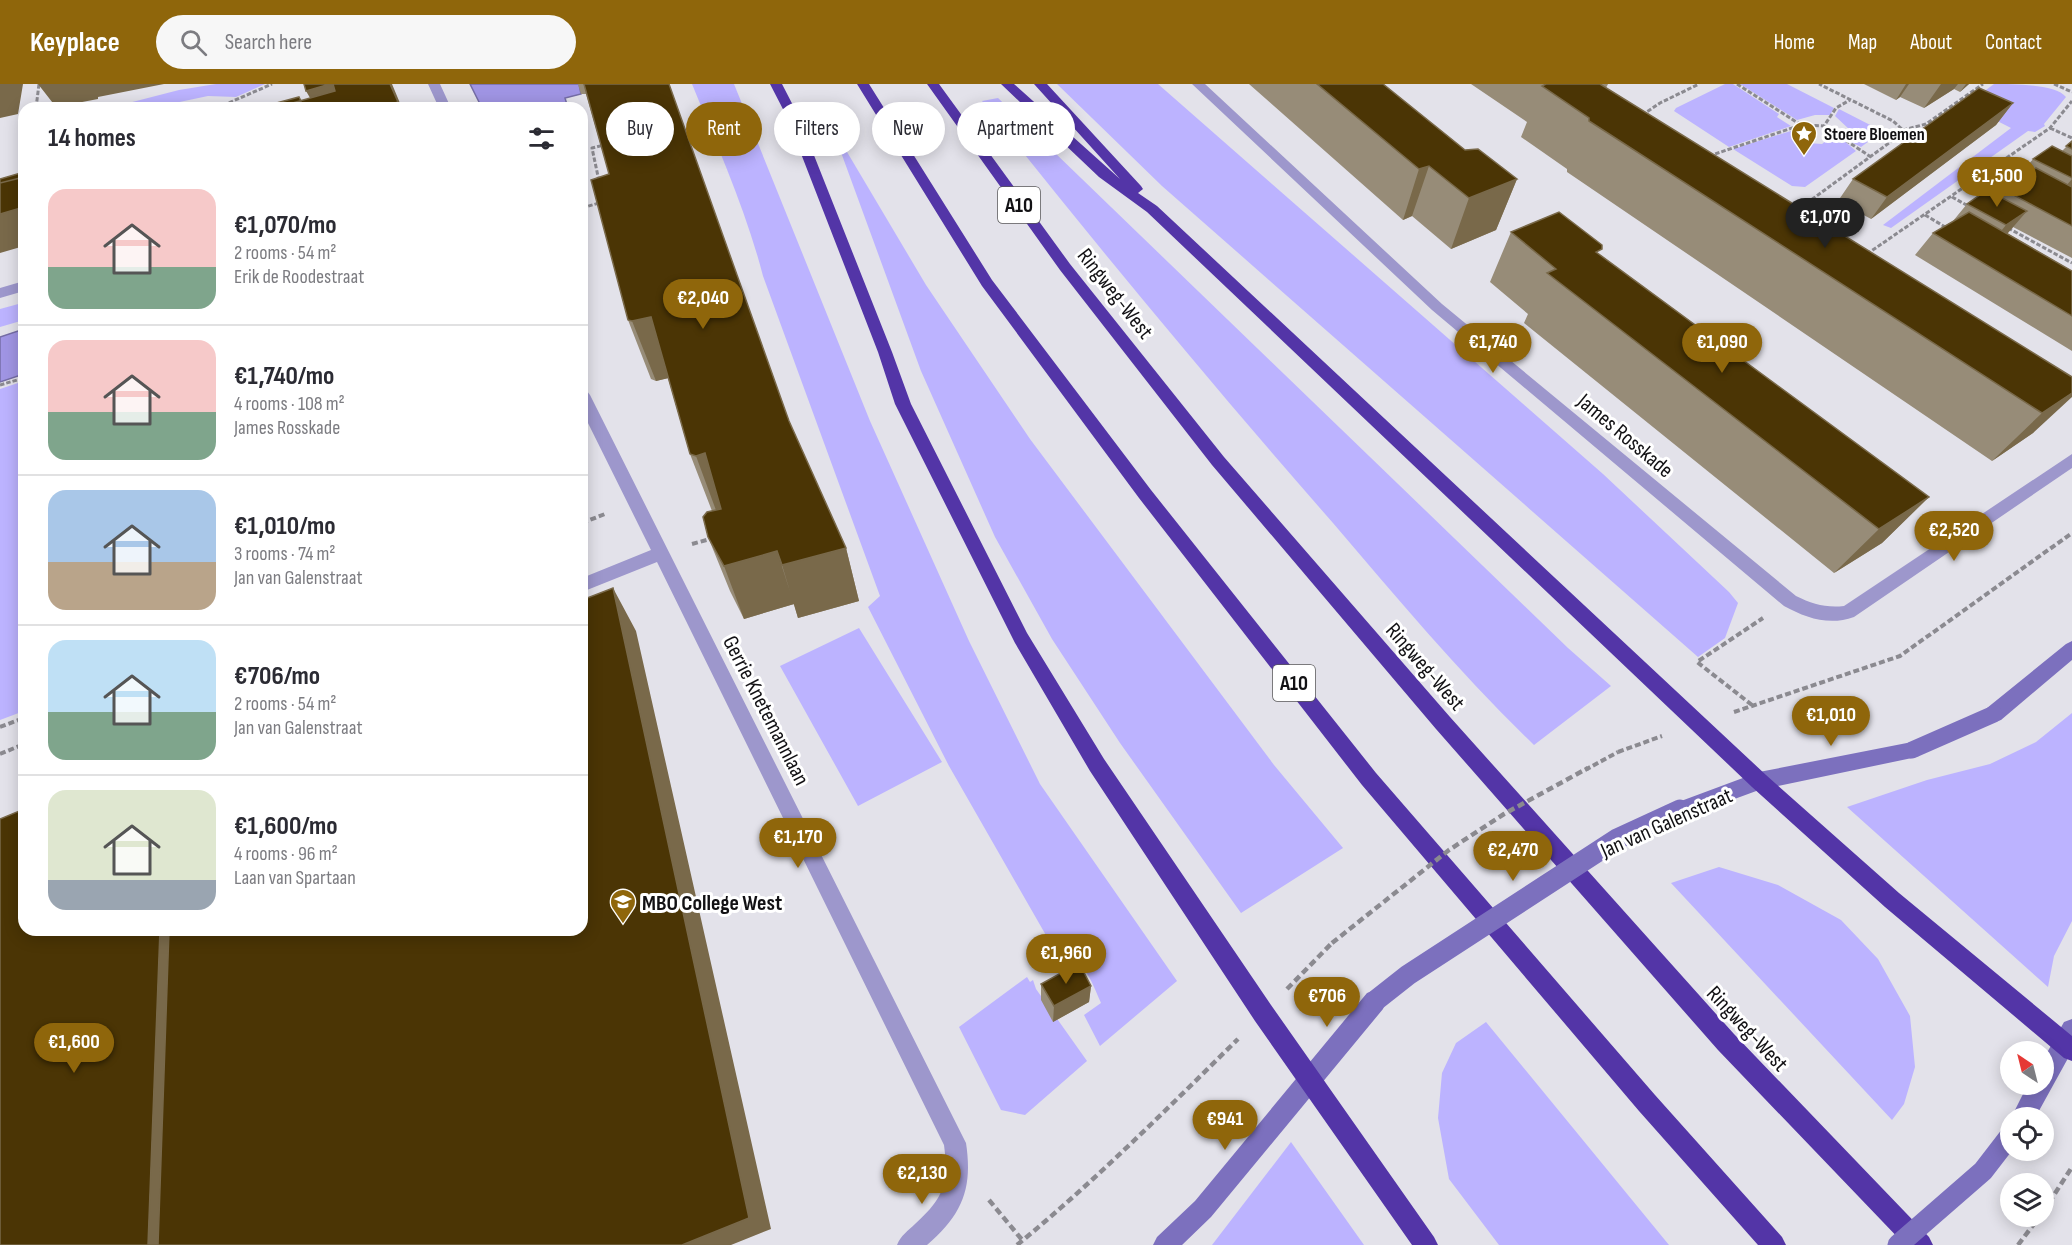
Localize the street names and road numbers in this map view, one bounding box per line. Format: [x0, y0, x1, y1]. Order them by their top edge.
road number: A10 [998, 187, 1040, 223]
street label: Ringweg-West [1071, 243, 1159, 345]
street label: James Rosskade [1571, 388, 1678, 484]
street label: Ringweg-West [1379, 618, 1471, 717]
street label: Gerrie Knetemannlaan [716, 631, 815, 790]
road number: A10 [1273, 665, 1315, 701]
street label: Jan van Galenstraat [1596, 782, 1737, 865]
street label: Ringweg-West [1700, 980, 1794, 1078]

